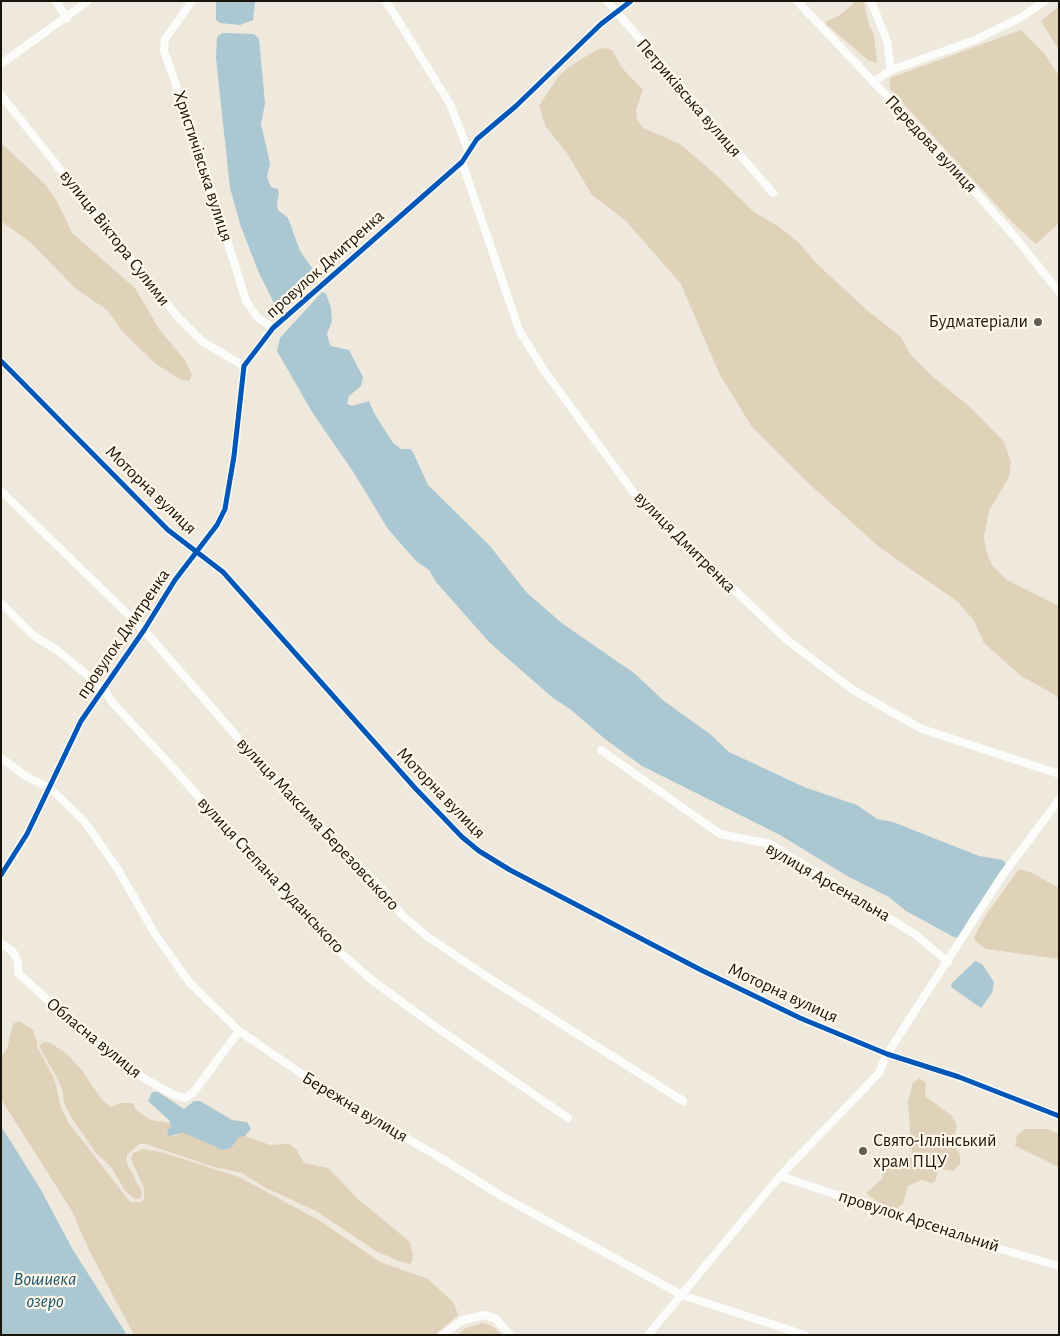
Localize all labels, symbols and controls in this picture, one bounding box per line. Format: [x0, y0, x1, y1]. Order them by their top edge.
street label: Петриківська вулиця [632, 34, 746, 162]
street label: Христичівська вулиця [168, 88, 238, 244]
street label: Передова вулиця [880, 91, 982, 197]
street label: вулиця Віктора Сулими [55, 165, 175, 311]
street label: провулок Дмитренка [261, 205, 389, 323]
place label: Будматеріали [929, 311, 1028, 333]
marker: Будматеріали [1032, 316, 1044, 328]
street label: Моторна вулиця [101, 441, 201, 539]
street label: вулиця Дмитренка [630, 487, 740, 597]
street label: провулок Дмитренка [72, 565, 174, 703]
street label: вулиця Максима Березовського [232, 733, 404, 915]
street label: Моторна вулиця [392, 743, 490, 843]
street label: вулиця Степана Руданського [193, 792, 349, 958]
street label: вулиця Арсенальна [762, 838, 894, 926]
street label: Моторна вулиця [725, 958, 841, 1028]
street label: Обласна вулиця [42, 993, 146, 1083]
street label: Бережна вулиця [298, 1067, 412, 1147]
place label: Свято-Іллінський храм ПЦУ [873, 1130, 997, 1172]
marker: Свято-Іллінський храм ПЦУ [857, 1145, 869, 1157]
street label: провулок Арсенальний [836, 1185, 1002, 1257]
water label: Вошивка озеро [14, 1268, 76, 1312]

